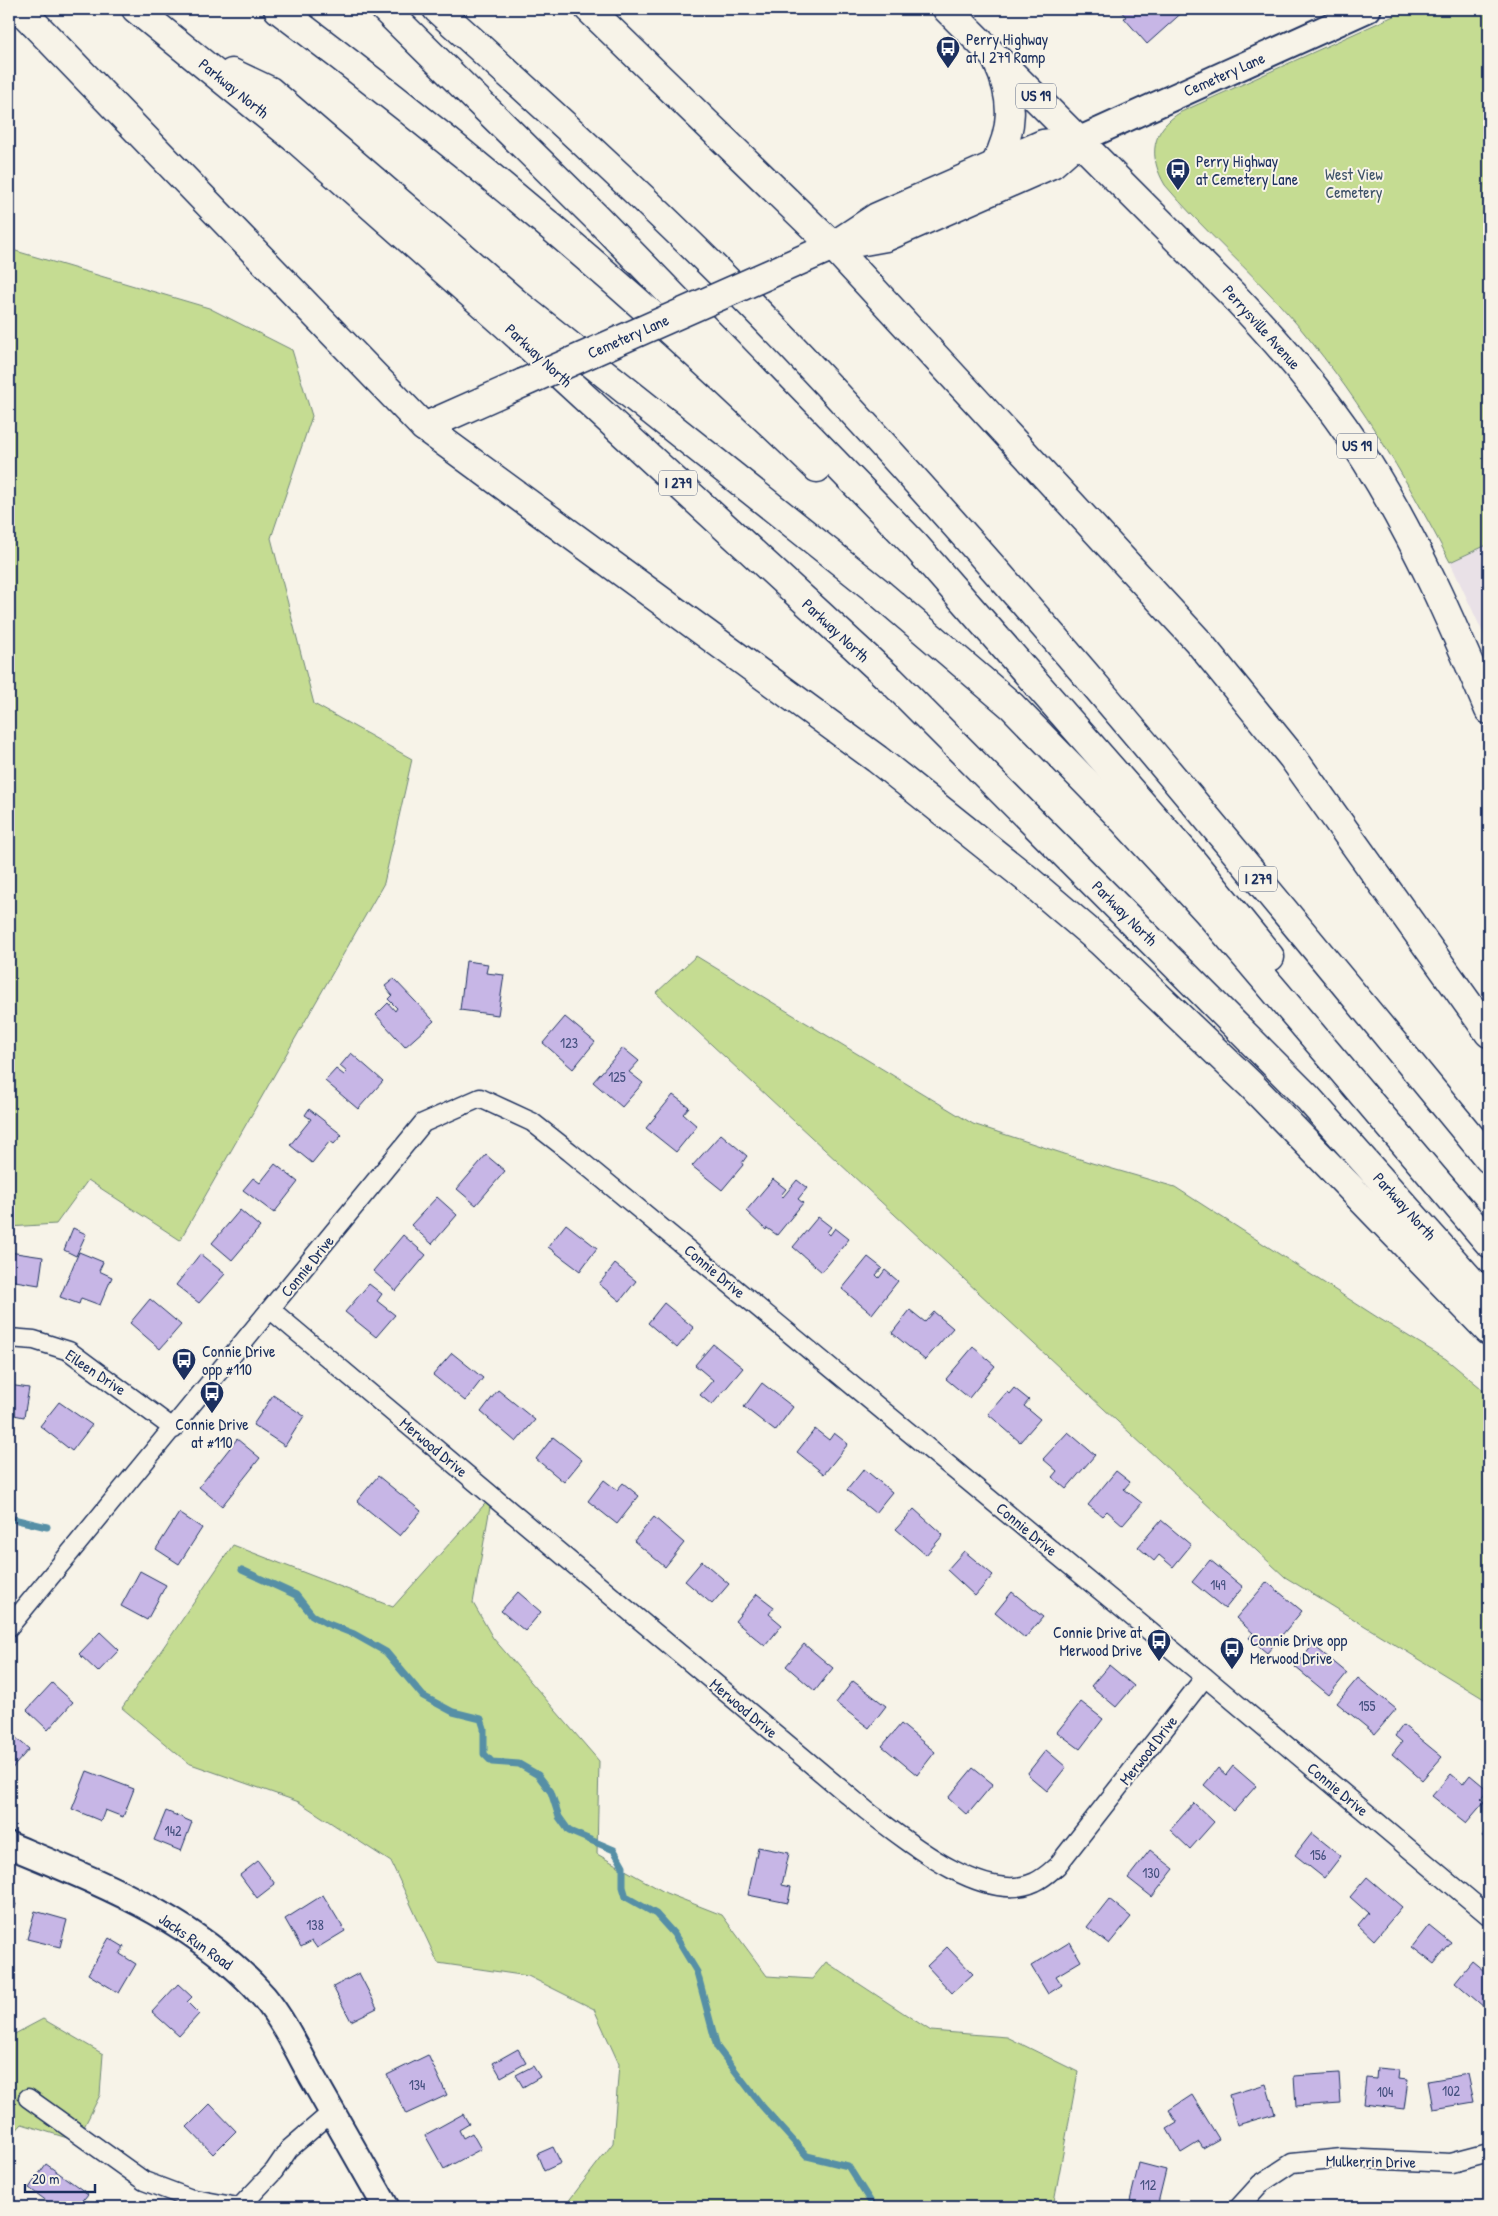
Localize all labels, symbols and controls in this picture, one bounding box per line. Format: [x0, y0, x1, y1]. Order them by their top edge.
place label: Perry Highway at I 279 Ramp [966, 28, 1048, 68]
bus stop icon: Perry Highway at I 279 Ramp [935, 35, 961, 69]
street label: Cemetery Lane [1180, 46, 1269, 102]
street label: Parkway North [194, 53, 274, 123]
road number: US 19 [1016, 84, 1056, 108]
place label: Perry Highway at Cemetery Lane [1196, 150, 1299, 190]
bus stop icon: Perry Highway at Cemetery Lane [1165, 157, 1191, 191]
park label: West View Cemetery [1325, 163, 1383, 203]
street label: Perrysville Avenue [1218, 280, 1306, 375]
street label: Cemetery Lane [584, 308, 673, 364]
street label: Parkway North [501, 318, 578, 392]
road number: US 19 [1337, 434, 1377, 458]
road number: I 279 [659, 470, 697, 496]
street label: Parkway North [798, 593, 875, 667]
road number: I 279 [1239, 866, 1277, 892]
street label: Parkway North [1087, 875, 1163, 951]
house number: 123 [560, 1033, 578, 1052]
house number: 125 [608, 1067, 626, 1086]
street label: Parkway North [1369, 1167, 1442, 1245]
street label: Connie Drive [275, 1230, 339, 1301]
street label: Connie Drive [680, 1239, 751, 1303]
place label: Connie Drive opp #110 [202, 1340, 276, 1380]
street label: Eileen Drive [61, 1344, 131, 1401]
bus stop icon: Connie Drive opp #110 [171, 1347, 197, 1381]
bus stop icon: Connie Drive at #110 [199, 1380, 225, 1414]
street label: Merwood Drive [395, 1412, 473, 1482]
place label: Connie Drive at #110 [175, 1413, 249, 1453]
street label: Connie Drive [992, 1497, 1063, 1561]
house number: 149 [1210, 1575, 1226, 1594]
place label: Connie Drive at Merwood Drive [1053, 1621, 1143, 1661]
bus stop icon: Connie Drive at Merwood Drive [1146, 1628, 1172, 1662]
place label: Connie Drive opp Merwood Drive [1250, 1629, 1347, 1669]
bus stop icon: Connie Drive opp Merwood Drive [1219, 1636, 1245, 1670]
street label: Merwood Drive [705, 1673, 783, 1743]
house number: 155 [1359, 1696, 1376, 1715]
street label: Merwood Drive [1114, 1710, 1182, 1789]
street label: Connie Drive [1303, 1757, 1374, 1821]
house number: 142 [165, 1821, 182, 1840]
house number: 156 [1310, 1845, 1327, 1864]
house number: 130 [1142, 1863, 1160, 1882]
street label: Jacks Run Road [155, 1907, 237, 1975]
house number: 138 [306, 1915, 324, 1934]
house number: 134 [409, 2075, 425, 2094]
house number: 102 [1442, 2081, 1460, 2100]
house number: 104 [1377, 2082, 1393, 2101]
street label: Mulkerrin Drive [1326, 2149, 1417, 2173]
scale bar [25, 2161, 95, 2193]
text: 20 m [32, 2168, 59, 2189]
house number: 112 [1140, 2175, 1157, 2194]

